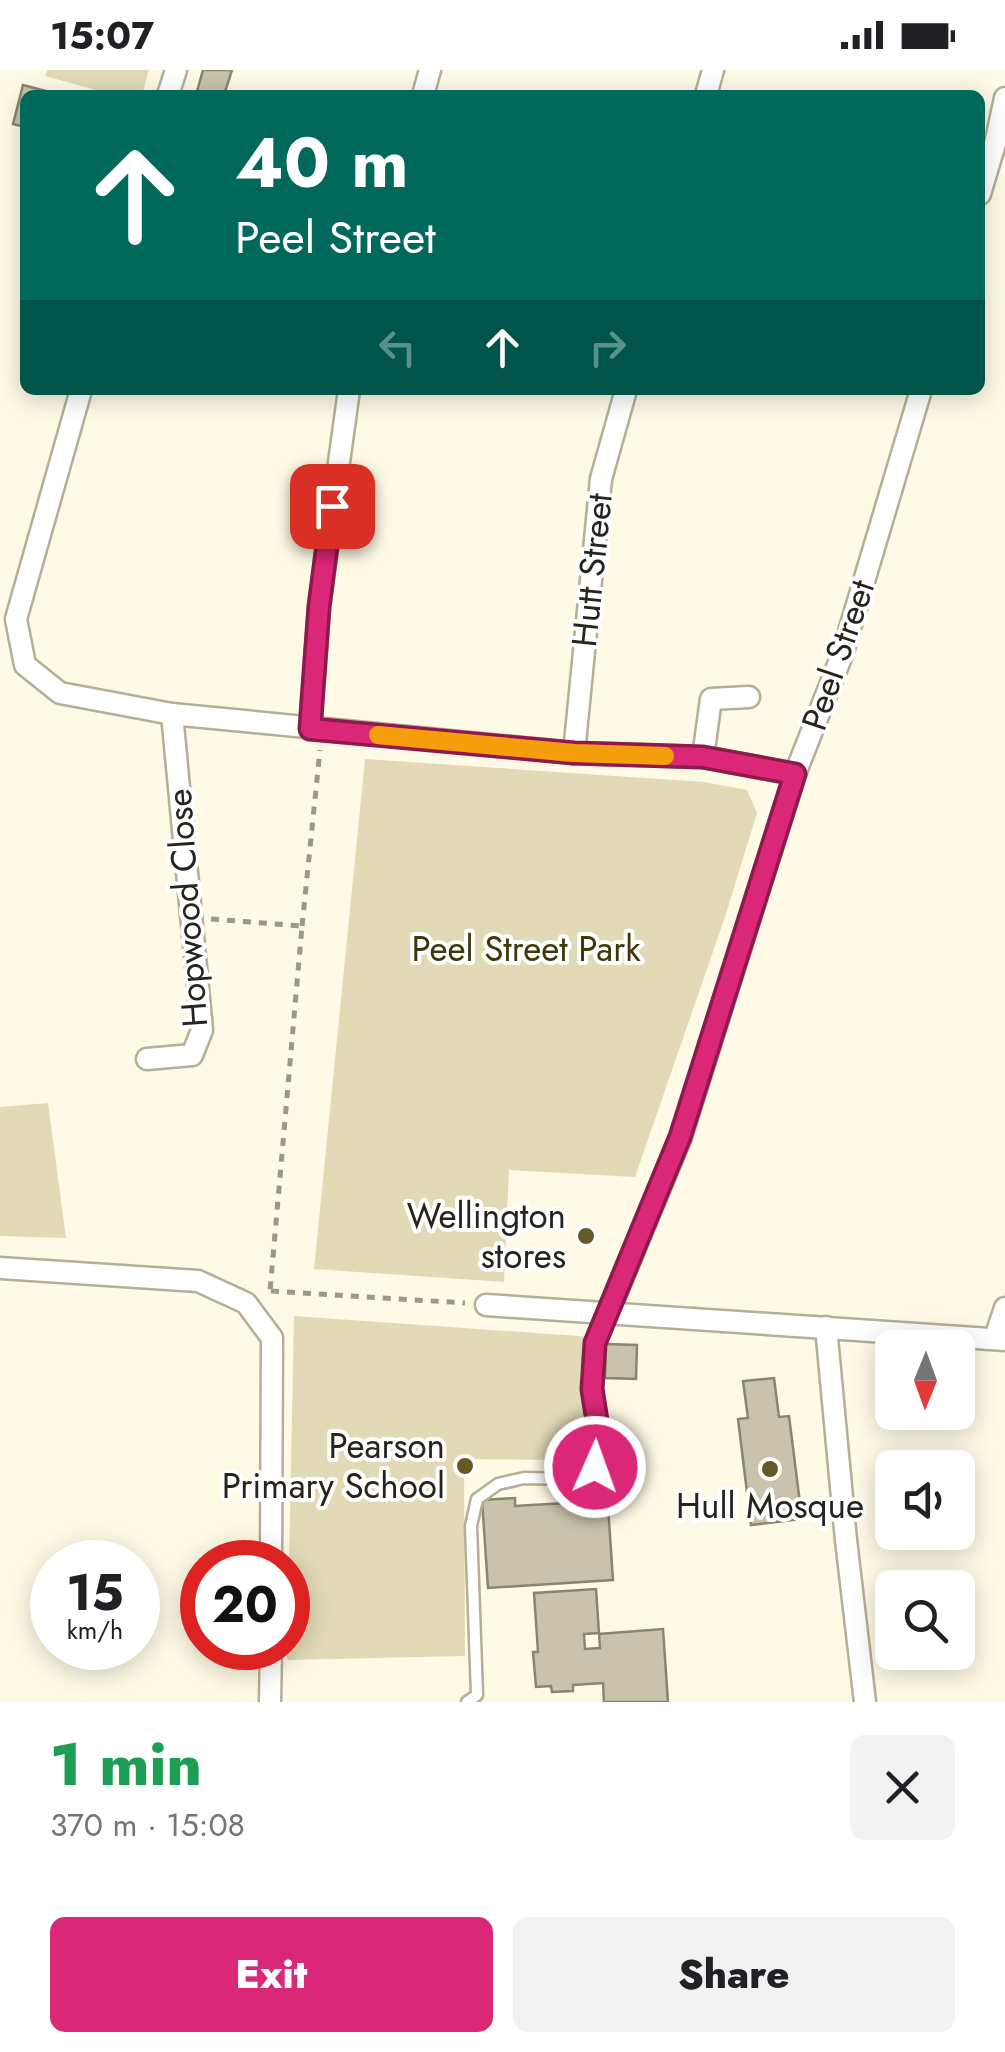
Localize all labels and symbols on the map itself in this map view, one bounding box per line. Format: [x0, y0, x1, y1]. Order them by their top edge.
pin [290, 464, 375, 549]
street label: Hutt Street [559, 490, 625, 649]
street label: Peel Street [789, 572, 887, 737]
street label: Hopwood Close [154, 787, 220, 1029]
park label: Peel Street Park [411, 924, 641, 974]
place label: Wellington stores [407, 1191, 566, 1281]
marker: Wellington stores [575, 1225, 597, 1247]
north arrow [875, 1330, 975, 1430]
position arrow [543, 1415, 647, 1519]
place label: Pearson Primary School [222, 1421, 445, 1511]
marker: Pearson Primary School [454, 1455, 476, 1477]
marker: Hull Mosque [759, 1458, 781, 1480]
place label: Hull Mosque [676, 1481, 864, 1531]
speed limit sign: 20 [180, 1540, 310, 1670]

